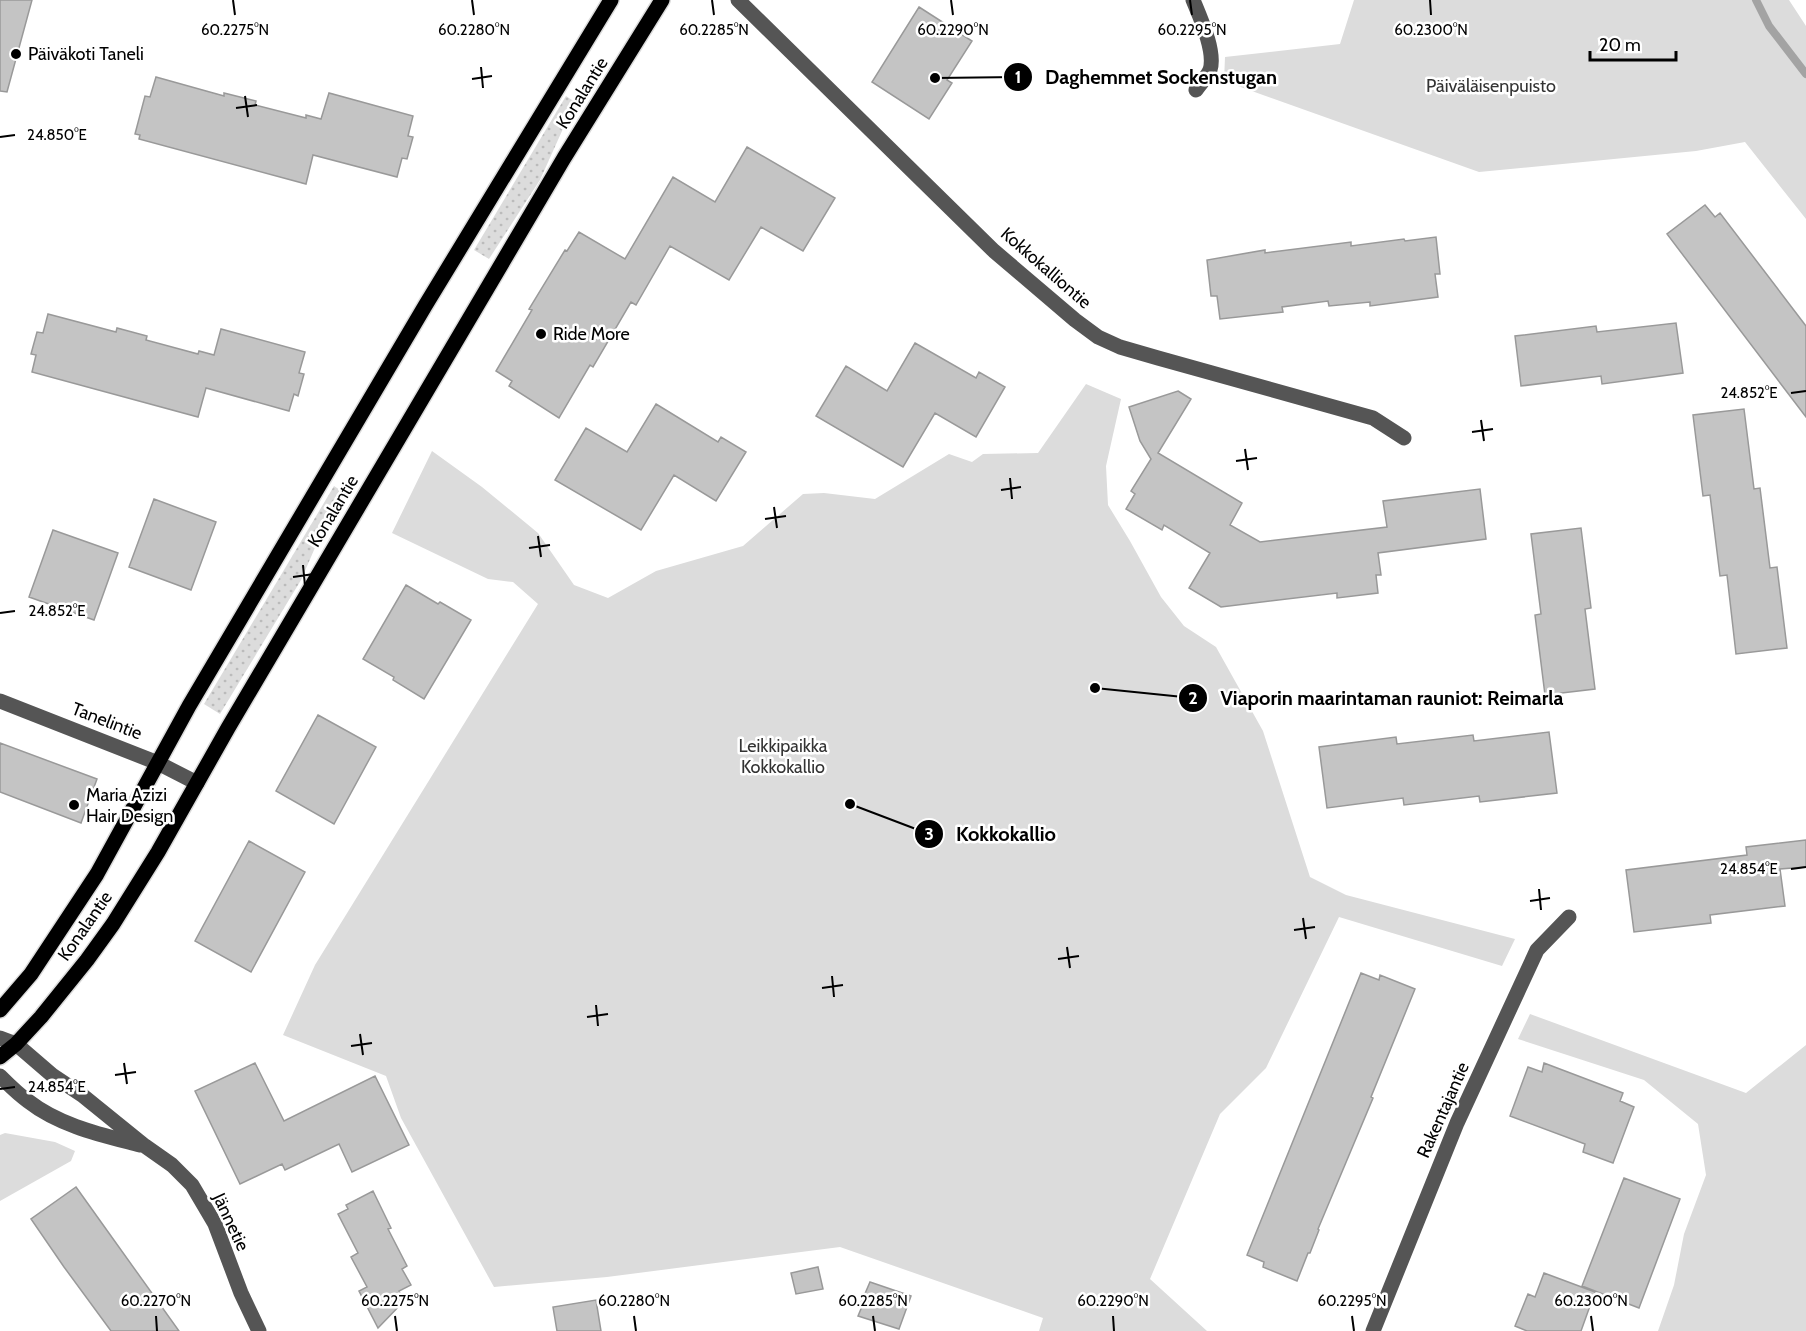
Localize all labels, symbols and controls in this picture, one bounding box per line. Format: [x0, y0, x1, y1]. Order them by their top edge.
text: 60.2275°N [201, 21, 269, 39]
text: 60.2280°N [438, 21, 510, 39]
text: 60.2285°N [679, 21, 749, 39]
text: 60.2290°N [917, 21, 989, 39]
text: 60.2295°N [1157, 21, 1227, 39]
text: 60.2300°N [1394, 21, 1468, 39]
scale bar [1590, 24, 1676, 62]
text: 20 m [1599, 34, 1641, 56]
place label: Päiväkoti Taneli [28, 43, 144, 65]
marker: Päiväkoti Taneli [9, 47, 23, 61]
street label: Konalantie [551, 53, 613, 133]
callout: Daghemmet Sockenstugan [1003, 58, 1289, 96]
text: Daghemmet Sockenstugan [1045, 65, 1277, 89]
text: 1 [1015, 66, 1021, 88]
park label: Päiväläisenpuisto [1426, 75, 1556, 97]
text: 24.850°E [27, 126, 87, 144]
street label: Kokkokalliontie [996, 223, 1096, 313]
place label: Ride More [553, 323, 630, 345]
marker: Ride More [534, 327, 548, 341]
text: 24.852°E [1720, 384, 1778, 402]
street label: Konalantie [303, 471, 363, 551]
text: 24.852°E [28, 602, 86, 620]
callout: Viaporin maarintaman rauniot: Reimarla [1178, 679, 1575, 717]
text: Viaporin maarintaman rauniot: Reimarla [1221, 686, 1563, 710]
text: 2 [1188, 687, 1198, 709]
street label: Tanelintie [69, 698, 145, 744]
park label: Leikkipaikka Kokkokallio [739, 735, 828, 778]
place label: Maria Azizi Hair Design [86, 784, 173, 827]
marker: Maria Azizi Hair Design [67, 798, 81, 812]
callout: Kokkokallio [914, 815, 1068, 853]
text: Kokkokallio [956, 822, 1056, 846]
text: 3 [924, 823, 934, 845]
text: 24.854°E [1720, 860, 1778, 878]
street label: Konalantie [53, 887, 117, 965]
street label: Rakentajantie [1412, 1059, 1474, 1161]
text: 24.854°E [28, 1078, 86, 1096]
street label: Jännetie [208, 1189, 254, 1255]
text: 60.2270°N [121, 1292, 191, 1310]
text: 60.2275°N [361, 1292, 429, 1310]
text: 60.2280°N [598, 1292, 670, 1310]
text: 60.2285°N [838, 1292, 908, 1310]
text: 60.2290°N [1077, 1292, 1149, 1310]
text: 60.2295°N [1317, 1292, 1387, 1310]
text: 60.2300°N [1554, 1292, 1628, 1310]

